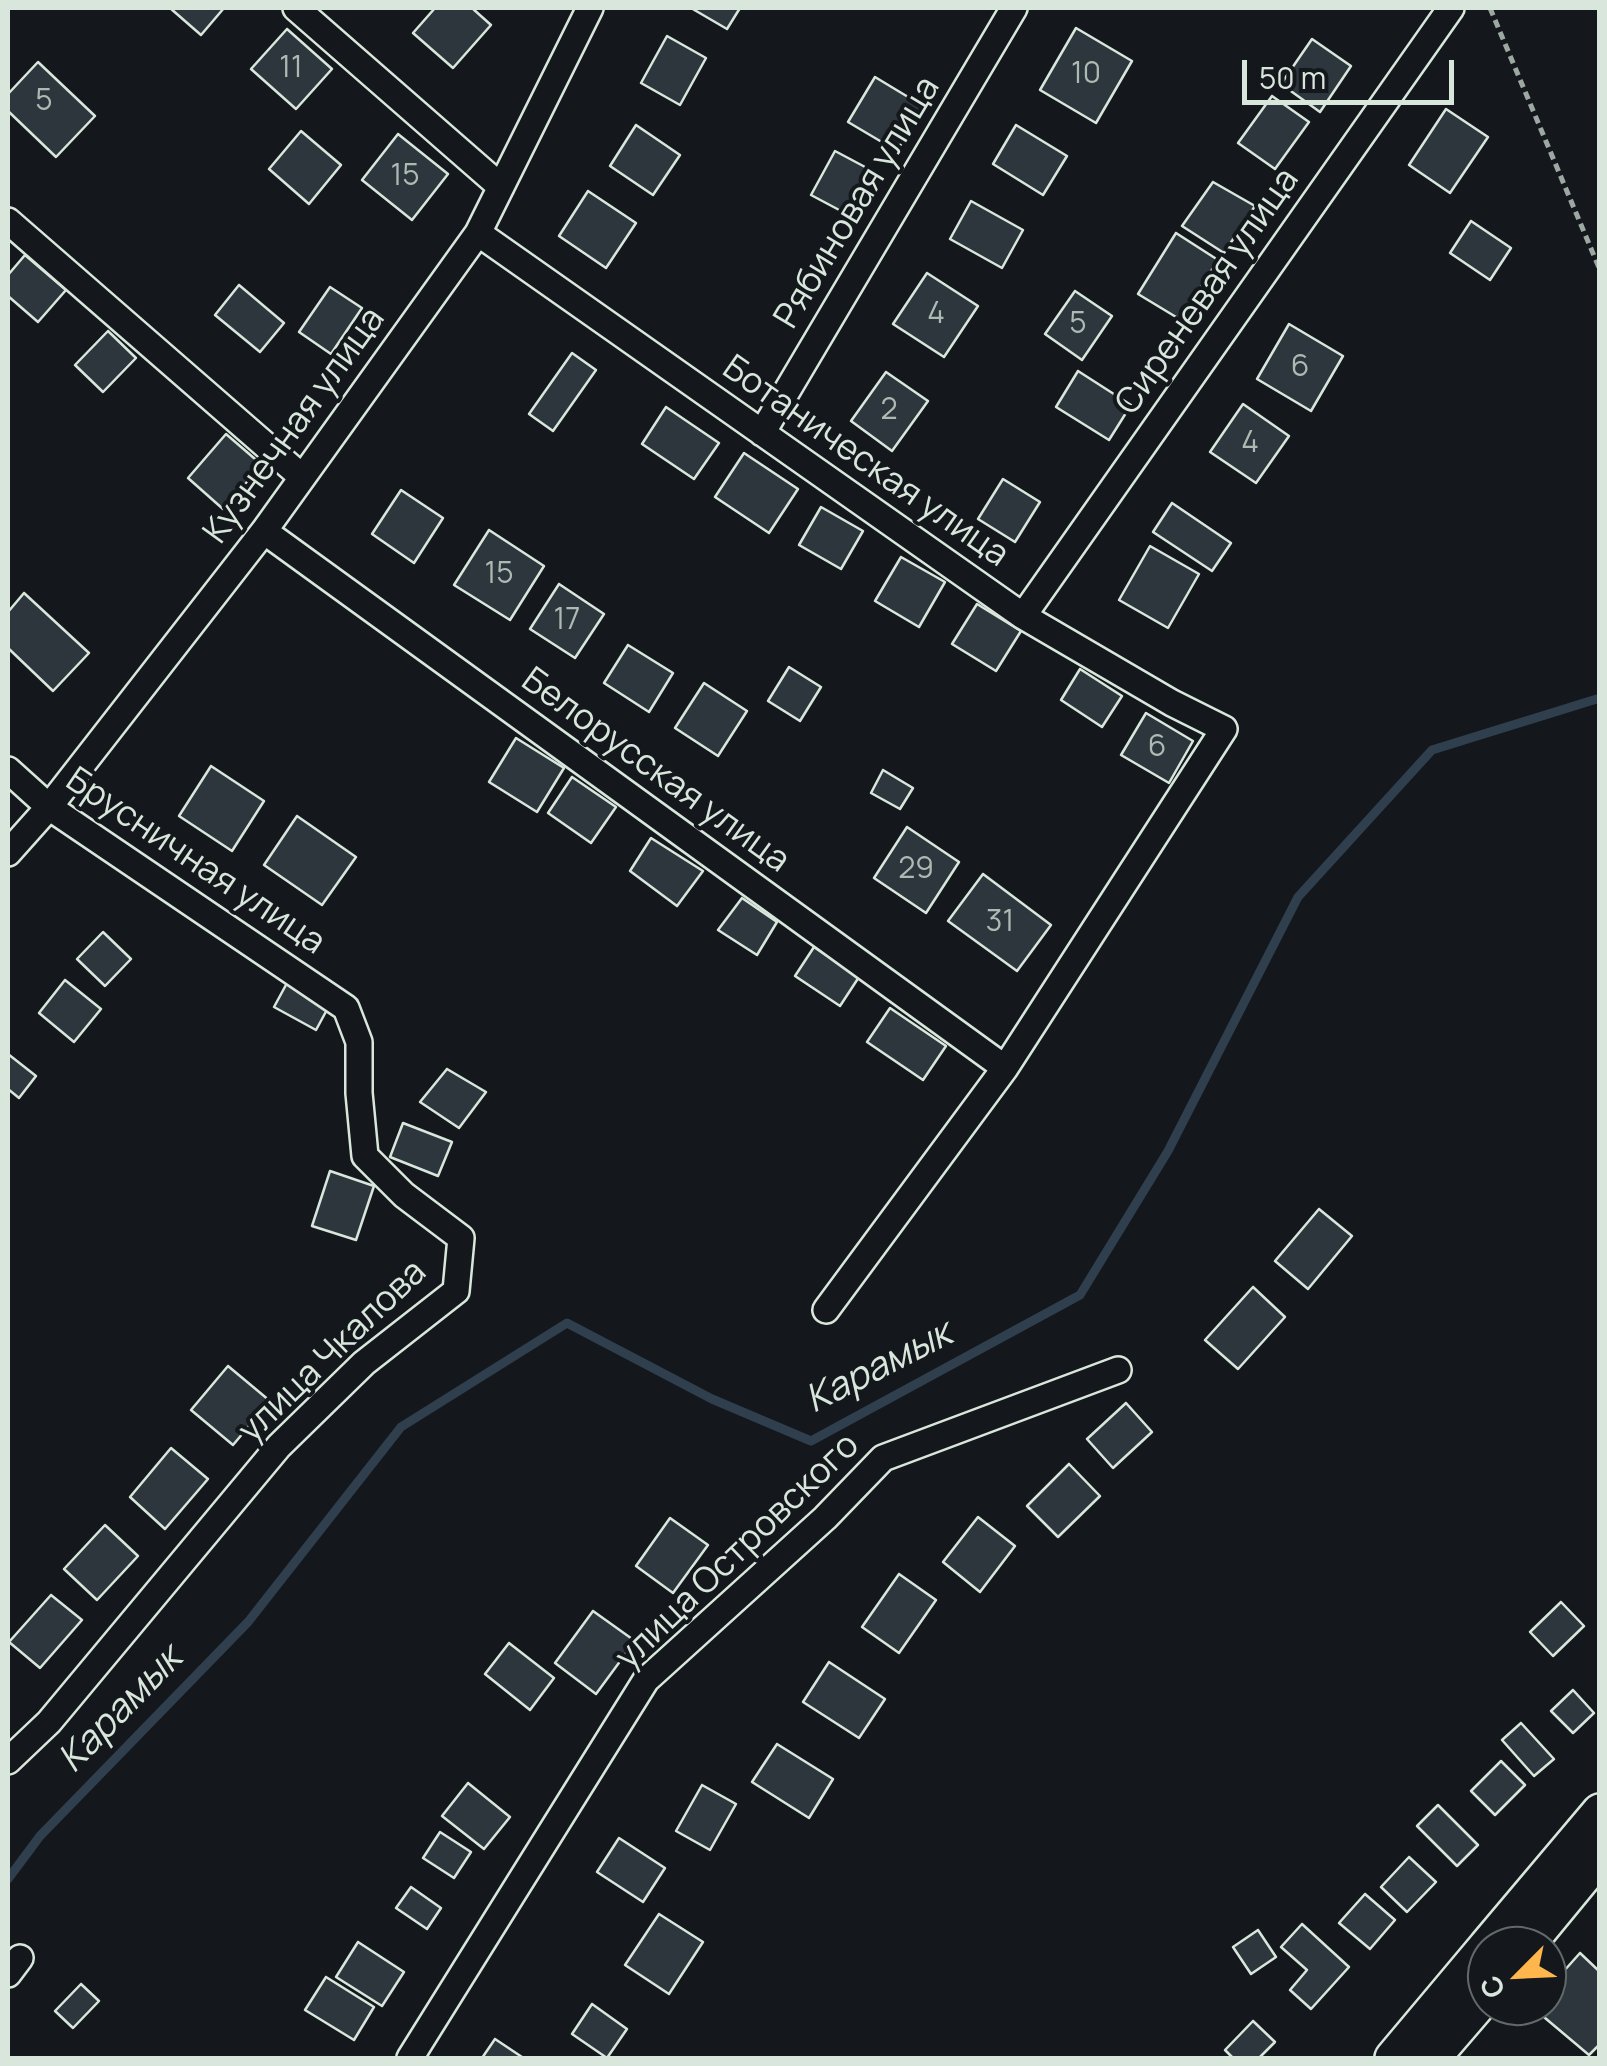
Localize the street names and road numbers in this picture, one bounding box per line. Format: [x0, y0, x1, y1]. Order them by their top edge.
street label: Рябиновая улица [766, 70, 950, 336]
street label: Сиреневая улица [1107, 161, 1309, 423]
street label: Кузнечная улица [195, 300, 395, 552]
street label: Ботаническая улица [714, 347, 1016, 577]
street label: Белорусская улица [513, 660, 797, 882]
street label: Брусничная улица [58, 760, 332, 964]
street label: улица Чкалова [231, 1252, 435, 1452]
street label: улица Островского [608, 1425, 868, 1679]

